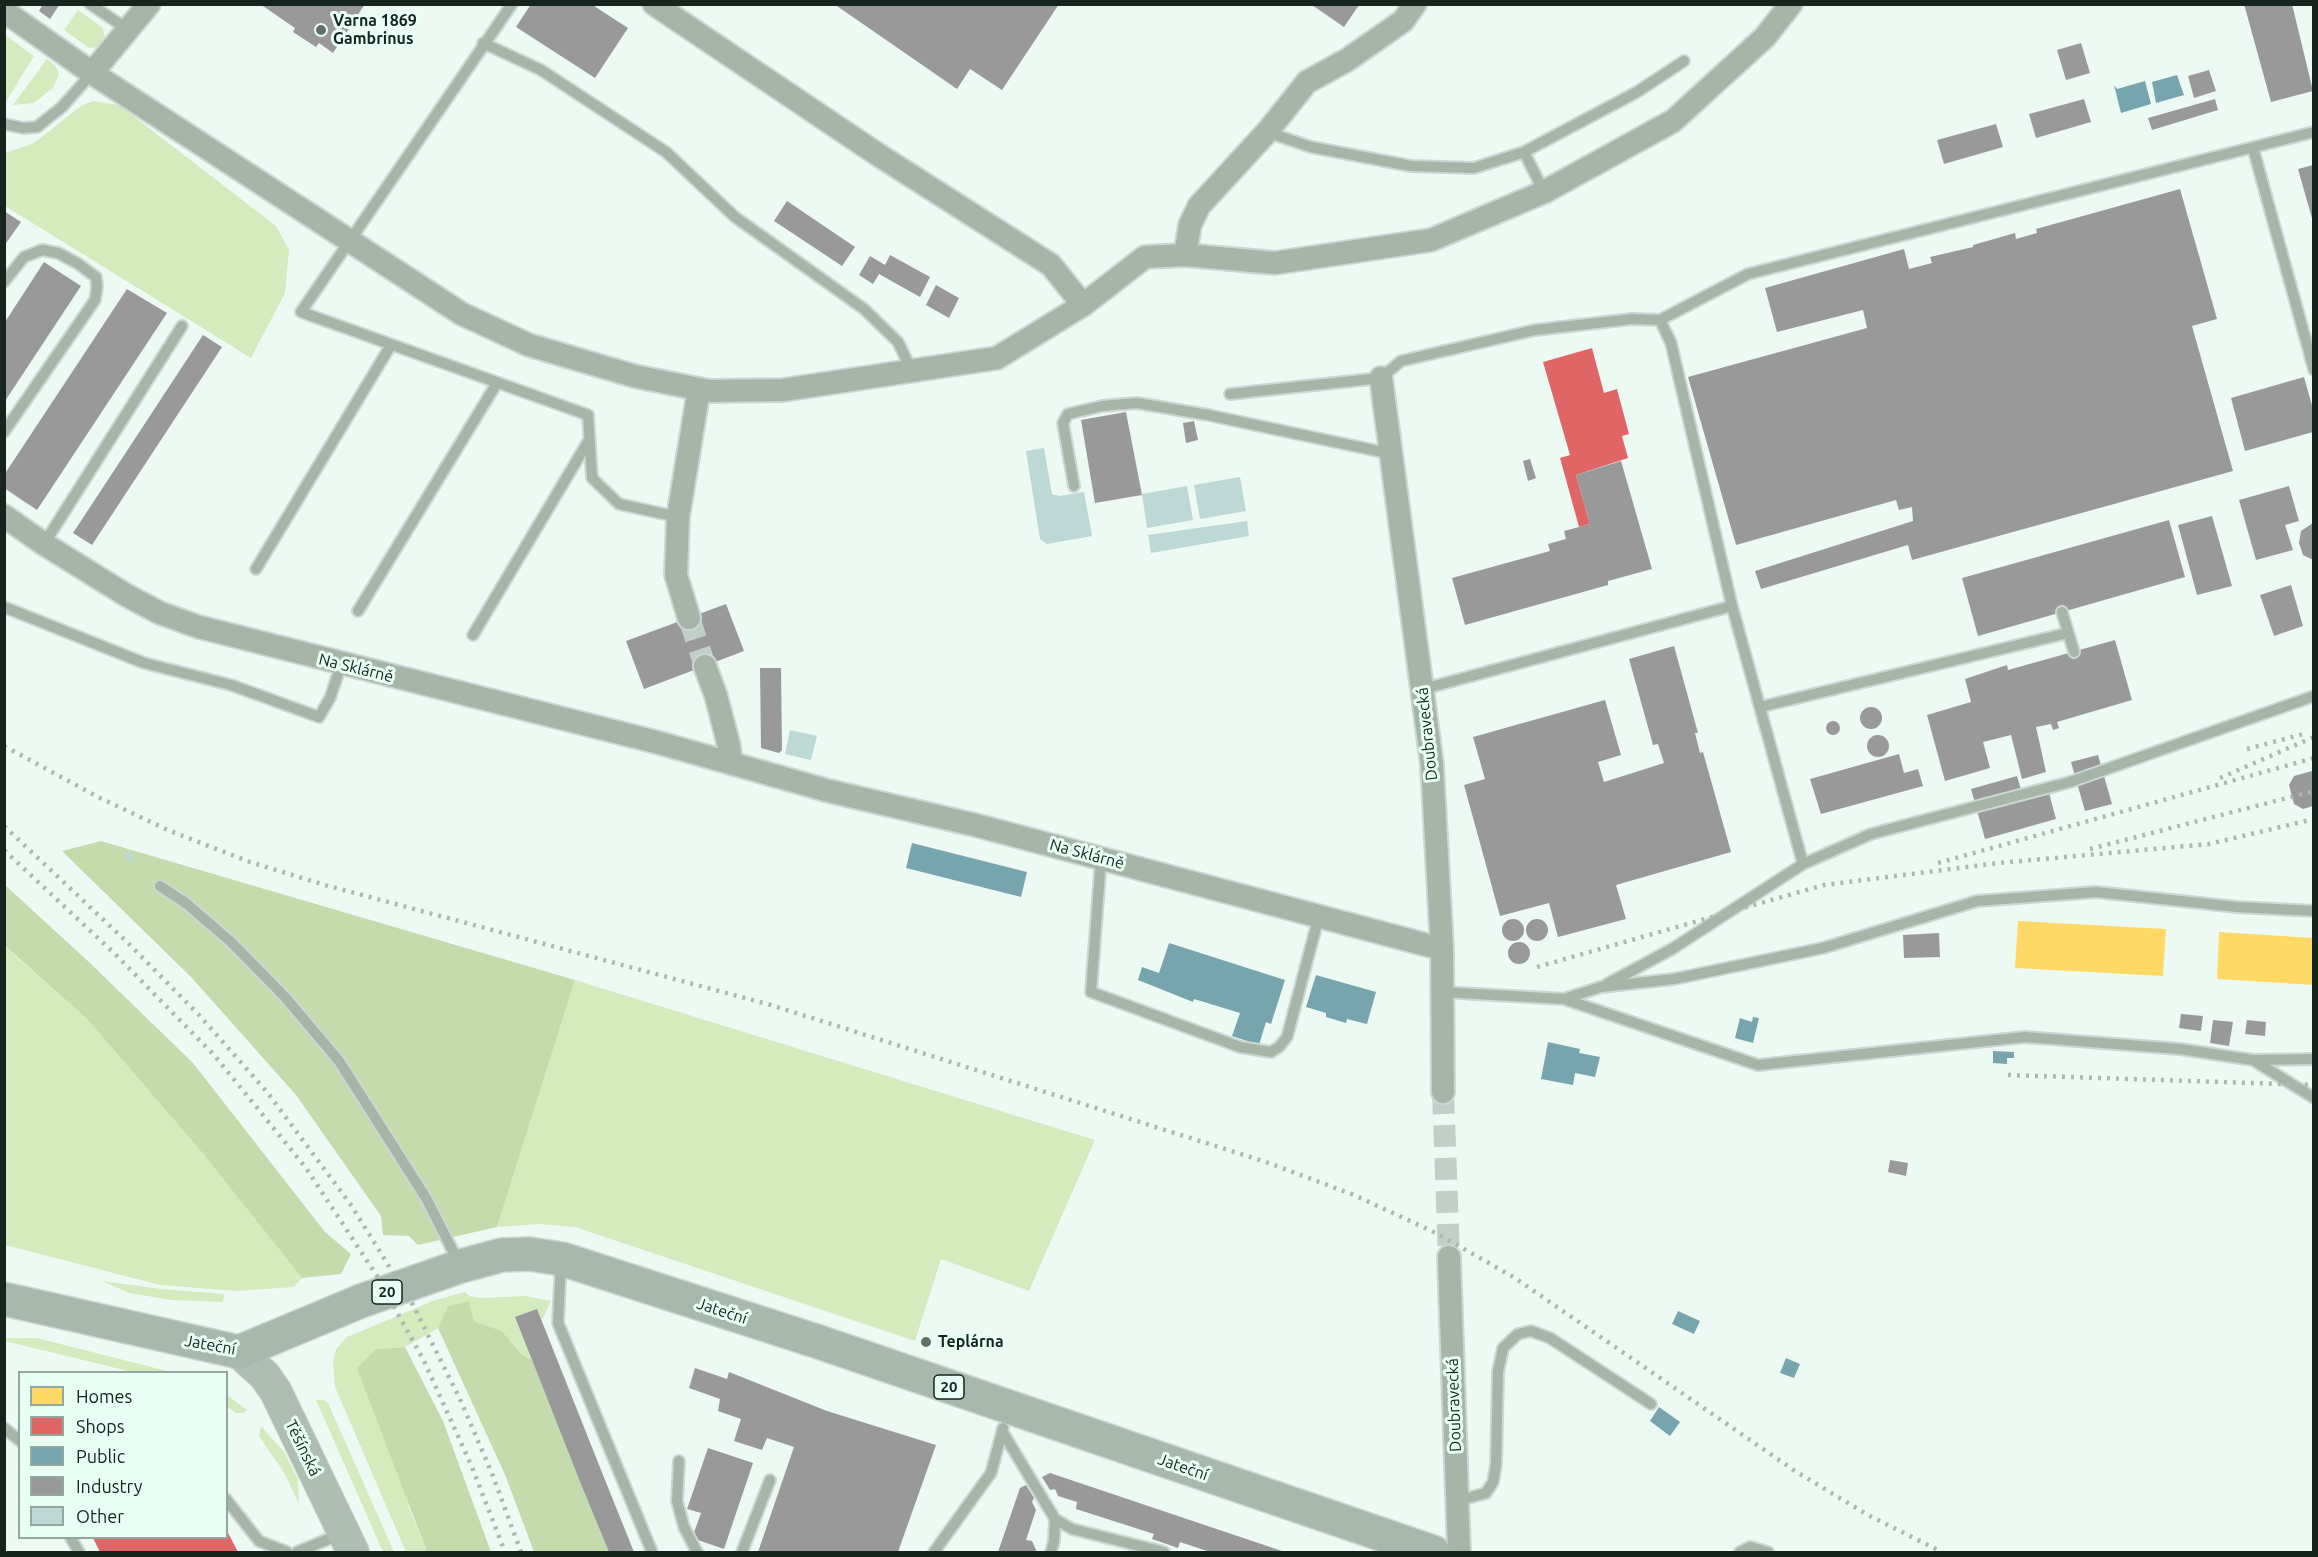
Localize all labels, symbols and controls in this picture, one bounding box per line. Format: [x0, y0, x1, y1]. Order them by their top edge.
place label: Varna 1869 Gambrinus [333, 11, 417, 49]
marker: Varna 1869 Gambrinus [314, 23, 328, 37]
street label: Na Sklárně [317, 649, 395, 687]
street label: Doubravecká [1413, 686, 1441, 782]
street label: Na Sklárně [1048, 835, 1126, 873]
road number: 20 [372, 1280, 402, 1304]
street label: Jateční [694, 1294, 750, 1328]
street label: Jateční [183, 1331, 237, 1359]
place label: Teplárna [938, 1332, 1004, 1352]
marker: Teplárna [919, 1335, 933, 1349]
street label: Doubravecká [1443, 1358, 1465, 1452]
legend [18, 1371, 228, 1539]
road number: 20 [934, 1375, 964, 1399]
text: Homes [76, 1386, 132, 1406]
text: Shops [76, 1416, 125, 1436]
street label: Těšínská [281, 1417, 325, 1479]
text: Public [76, 1446, 125, 1466]
street label: Jateční [1155, 1450, 1211, 1484]
text: Industry [76, 1476, 142, 1496]
text: Other [76, 1506, 124, 1526]

